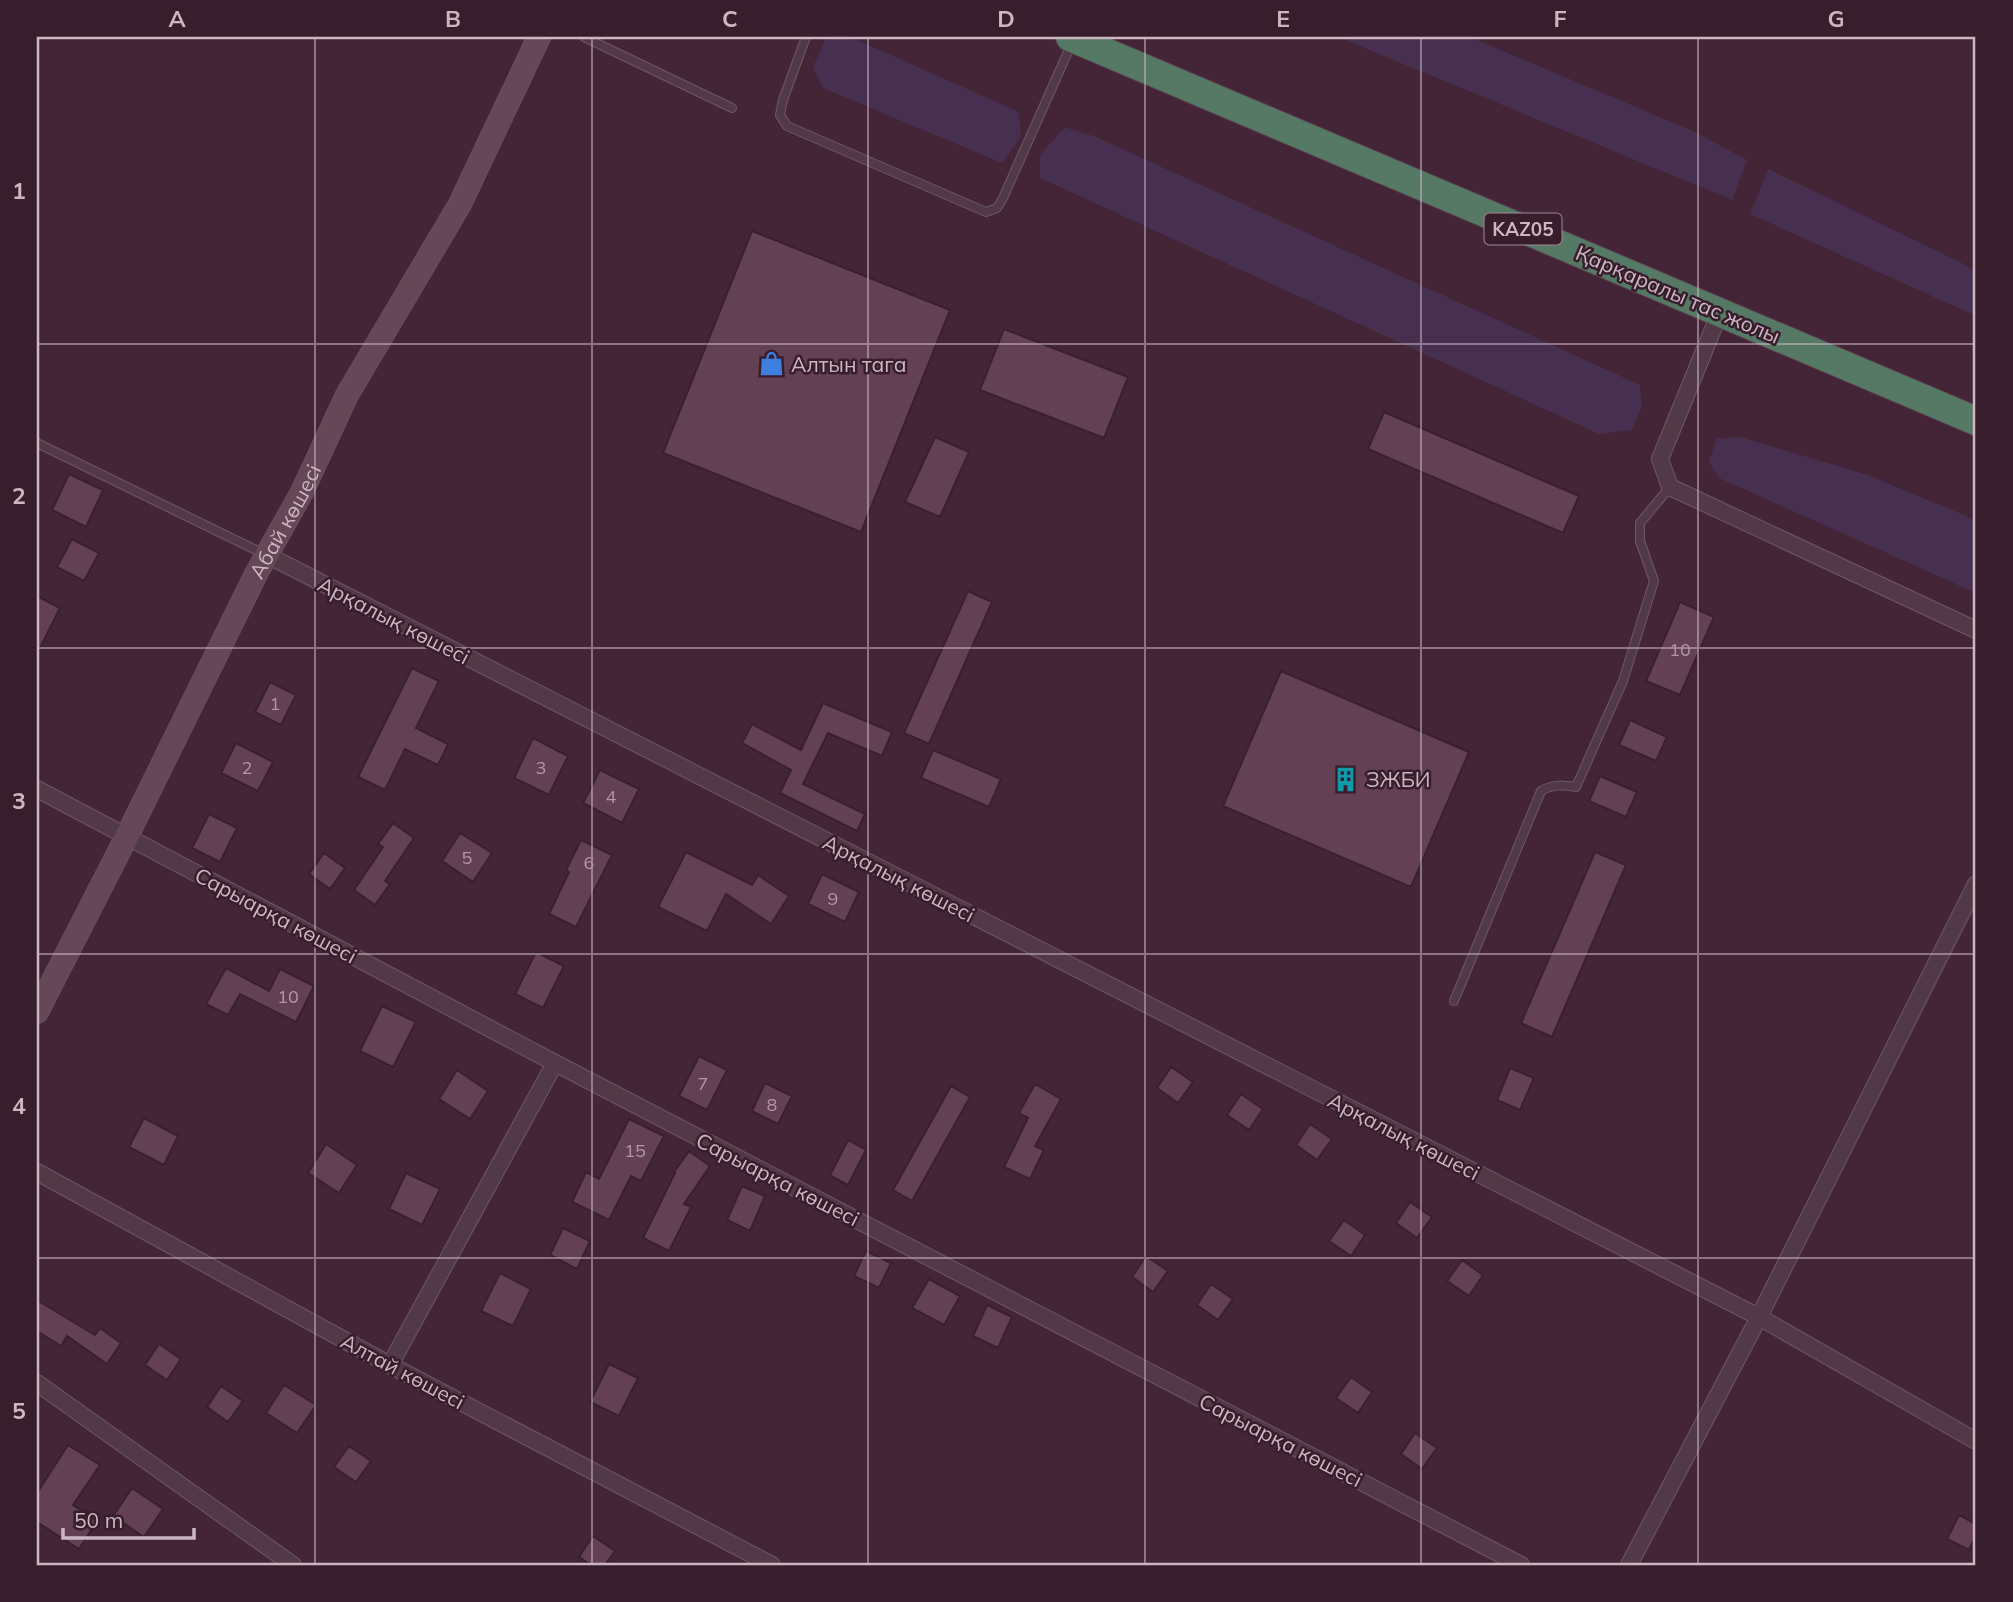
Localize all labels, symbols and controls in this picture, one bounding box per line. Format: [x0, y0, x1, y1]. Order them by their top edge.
text: A [168, 4, 186, 33]
text: B [445, 4, 461, 33]
text: C [722, 4, 738, 33]
text: D [997, 4, 1015, 33]
text: E [1276, 4, 1290, 33]
text: F [1553, 4, 1567, 33]
text: G [1827, 4, 1845, 33]
text: 1 [12, 176, 26, 205]
road number: KАZ05 [1484, 214, 1562, 244]
street label: Қарқаралы тас жолы [1572, 239, 1784, 349]
shop icon: Алтын тага [757, 350, 785, 378]
place label: Алтын тага [791, 351, 907, 377]
street label: Абай көшесі [243, 460, 326, 583]
text: 2 [12, 481, 26, 510]
street label: Арқалық көшесі [314, 571, 474, 669]
house number: 10 [1669, 638, 1691, 661]
house number: 1 [270, 692, 280, 715]
house number: 2 [242, 756, 252, 779]
house number: 3 [536, 756, 546, 779]
building icon: ЗЖБИ [1332, 765, 1360, 793]
place label: ЗЖБИ [1366, 766, 1431, 792]
house number: 4 [606, 785, 617, 808]
text: 3 [12, 786, 26, 815]
street label: Арқалық көшесі [819, 829, 979, 927]
house number: 5 [462, 846, 473, 869]
house number: 6 [584, 851, 594, 874]
street label: Сарыарқа көшесі [191, 861, 361, 969]
house number: 9 [828, 887, 838, 910]
house number: 10 [277, 985, 299, 1008]
house number: 7 [698, 1072, 708, 1095]
street label: Арқалық көшесі [1324, 1087, 1484, 1185]
text: 4 [12, 1091, 26, 1120]
house number: 8 [767, 1093, 777, 1116]
street label: Сарыарқа көшесі [692, 1127, 864, 1231]
house number: 15 [624, 1139, 646, 1162]
street label: Алтай көшесі [337, 1328, 469, 1414]
street label: Сарыарқа көшесі [1195, 1388, 1367, 1492]
text: 5 [12, 1396, 26, 1425]
scale bar [63, 1497, 194, 1541]
text: 50 m [74, 1507, 123, 1533]

